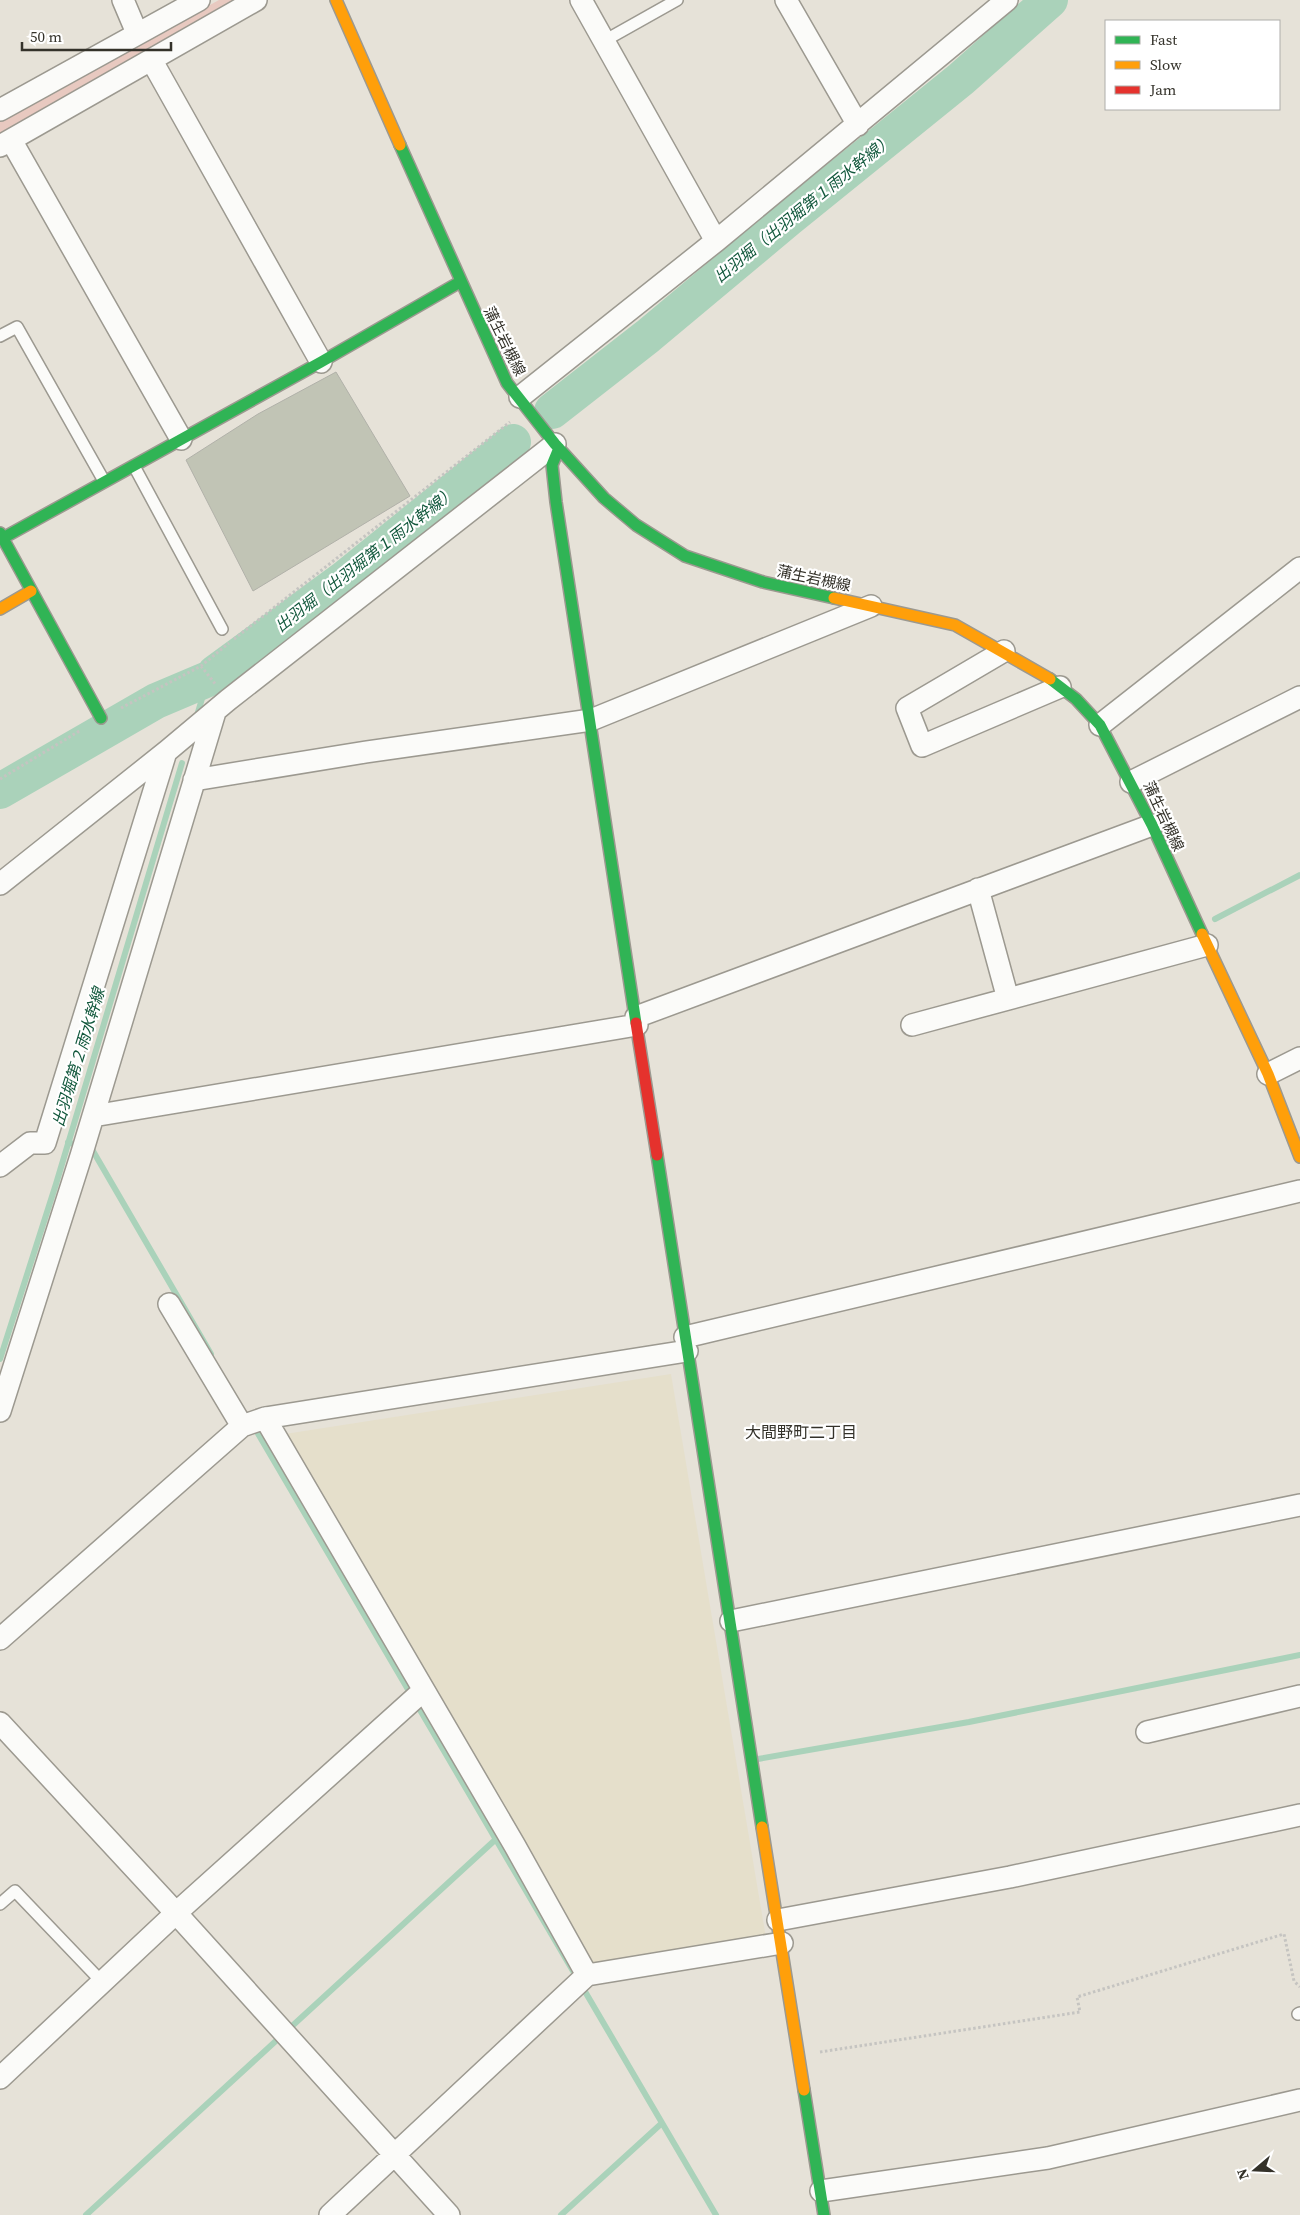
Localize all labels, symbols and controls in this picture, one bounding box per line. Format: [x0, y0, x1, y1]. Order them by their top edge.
scale bar [22, 20, 171, 52]
legend [1105, 20, 1280, 110]
text: 50 m [30, 26, 62, 47]
text: Fast [1150, 29, 1177, 50]
text: Slow [1150, 54, 1182, 75]
text: Jam [1149, 79, 1177, 100]
water label: 出羽堀（出羽堀第１雨水幹線） [709, 129, 897, 287]
street label: 蒲生岩槻線 [479, 303, 531, 379]
water label: 出羽堀（出羽堀第１雨水幹線） [270, 481, 460, 637]
street label: 蒲生岩槻線 [775, 560, 853, 596]
street label: 蒲生岩槻線 [1139, 778, 1189, 854]
water label: 出羽堀第２雨水幹線 [46, 983, 110, 1129]
district label: 大間野町二丁目 [745, 1421, 857, 1443]
north arrow [1230, 2145, 1280, 2195]
text: N [1232, 2166, 1254, 2182]

